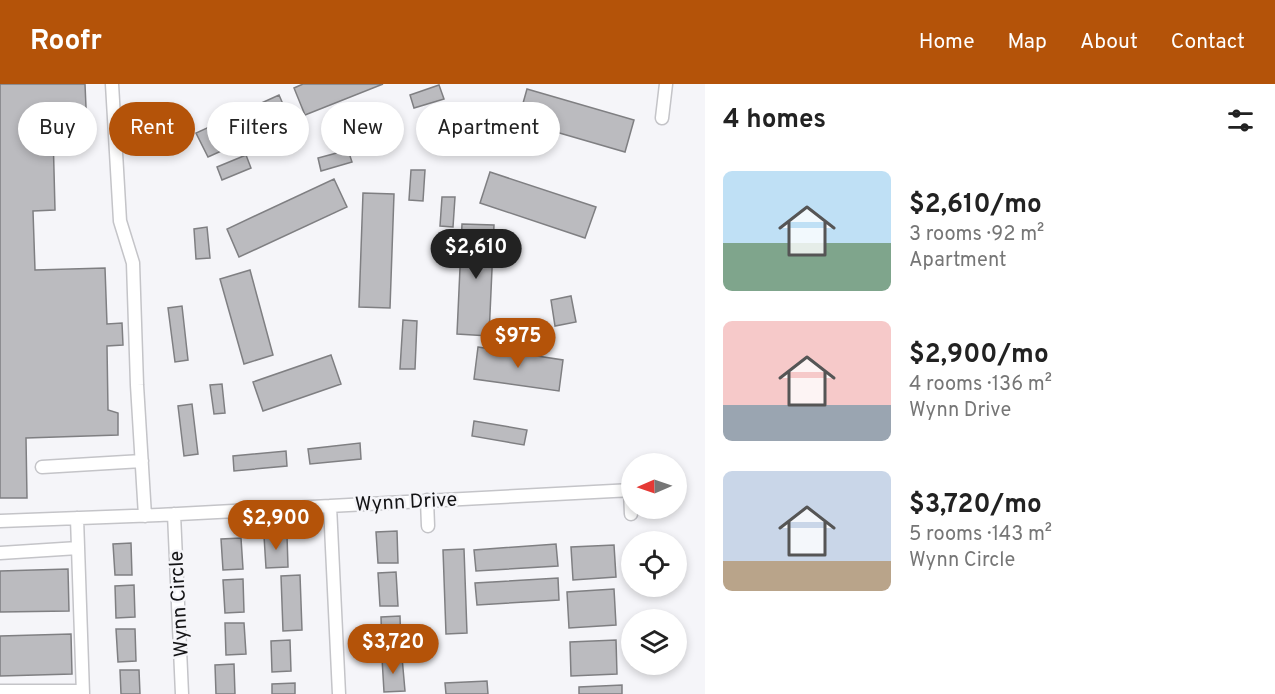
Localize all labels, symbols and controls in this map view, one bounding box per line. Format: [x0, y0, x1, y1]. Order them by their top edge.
text: Roofr [30, 24, 102, 60]
text: Home [919, 29, 975, 56]
text: Map [1008, 29, 1047, 56]
text: About [1080, 29, 1138, 56]
text: Contact [1171, 29, 1245, 56]
chip: Buy [18, 102, 97, 156]
chip: Rent [109, 102, 195, 156]
chip: Filters [207, 102, 309, 156]
chip: New [321, 102, 404, 156]
chip: Apartment [416, 102, 560, 156]
text: 4 homes [723, 104, 826, 137]
icon: filters [1224, 104, 1257, 137]
text: $2,610/mo [909, 189, 1042, 222]
icon: home [771, 195, 843, 267]
text: 3 rooms · 92 m² [909, 222, 1044, 248]
pin: $2,610 [427, 229, 525, 280]
text: $2,610 [445, 235, 507, 261]
text: Apartment [909, 248, 1007, 274]
pin: $975 [482, 318, 554, 369]
text: $975 [495, 324, 541, 350]
text: $2,900/mo [909, 339, 1049, 372]
icon: home [771, 345, 843, 417]
text: 4 rooms · 136 m² [909, 372, 1052, 398]
text: Wynn Drive [909, 398, 1011, 424]
north arrow [621, 453, 687, 519]
map controls [621, 453, 687, 675]
street label: Wynn Drive [354, 487, 458, 519]
text: $3,720/mo [909, 489, 1042, 522]
icon: home [771, 495, 843, 567]
pin: $2,900 [227, 500, 325, 551]
text: $2,900 [242, 506, 310, 532]
text: 5 rooms · 143 m² [909, 522, 1052, 548]
button: locate [621, 531, 687, 597]
text: Wynn Circle [909, 548, 1015, 574]
street label: Wynn Circle [164, 550, 196, 658]
button: layers [621, 609, 687, 675]
pin: $3,720 [344, 624, 442, 675]
text: $3,720 [362, 630, 424, 656]

